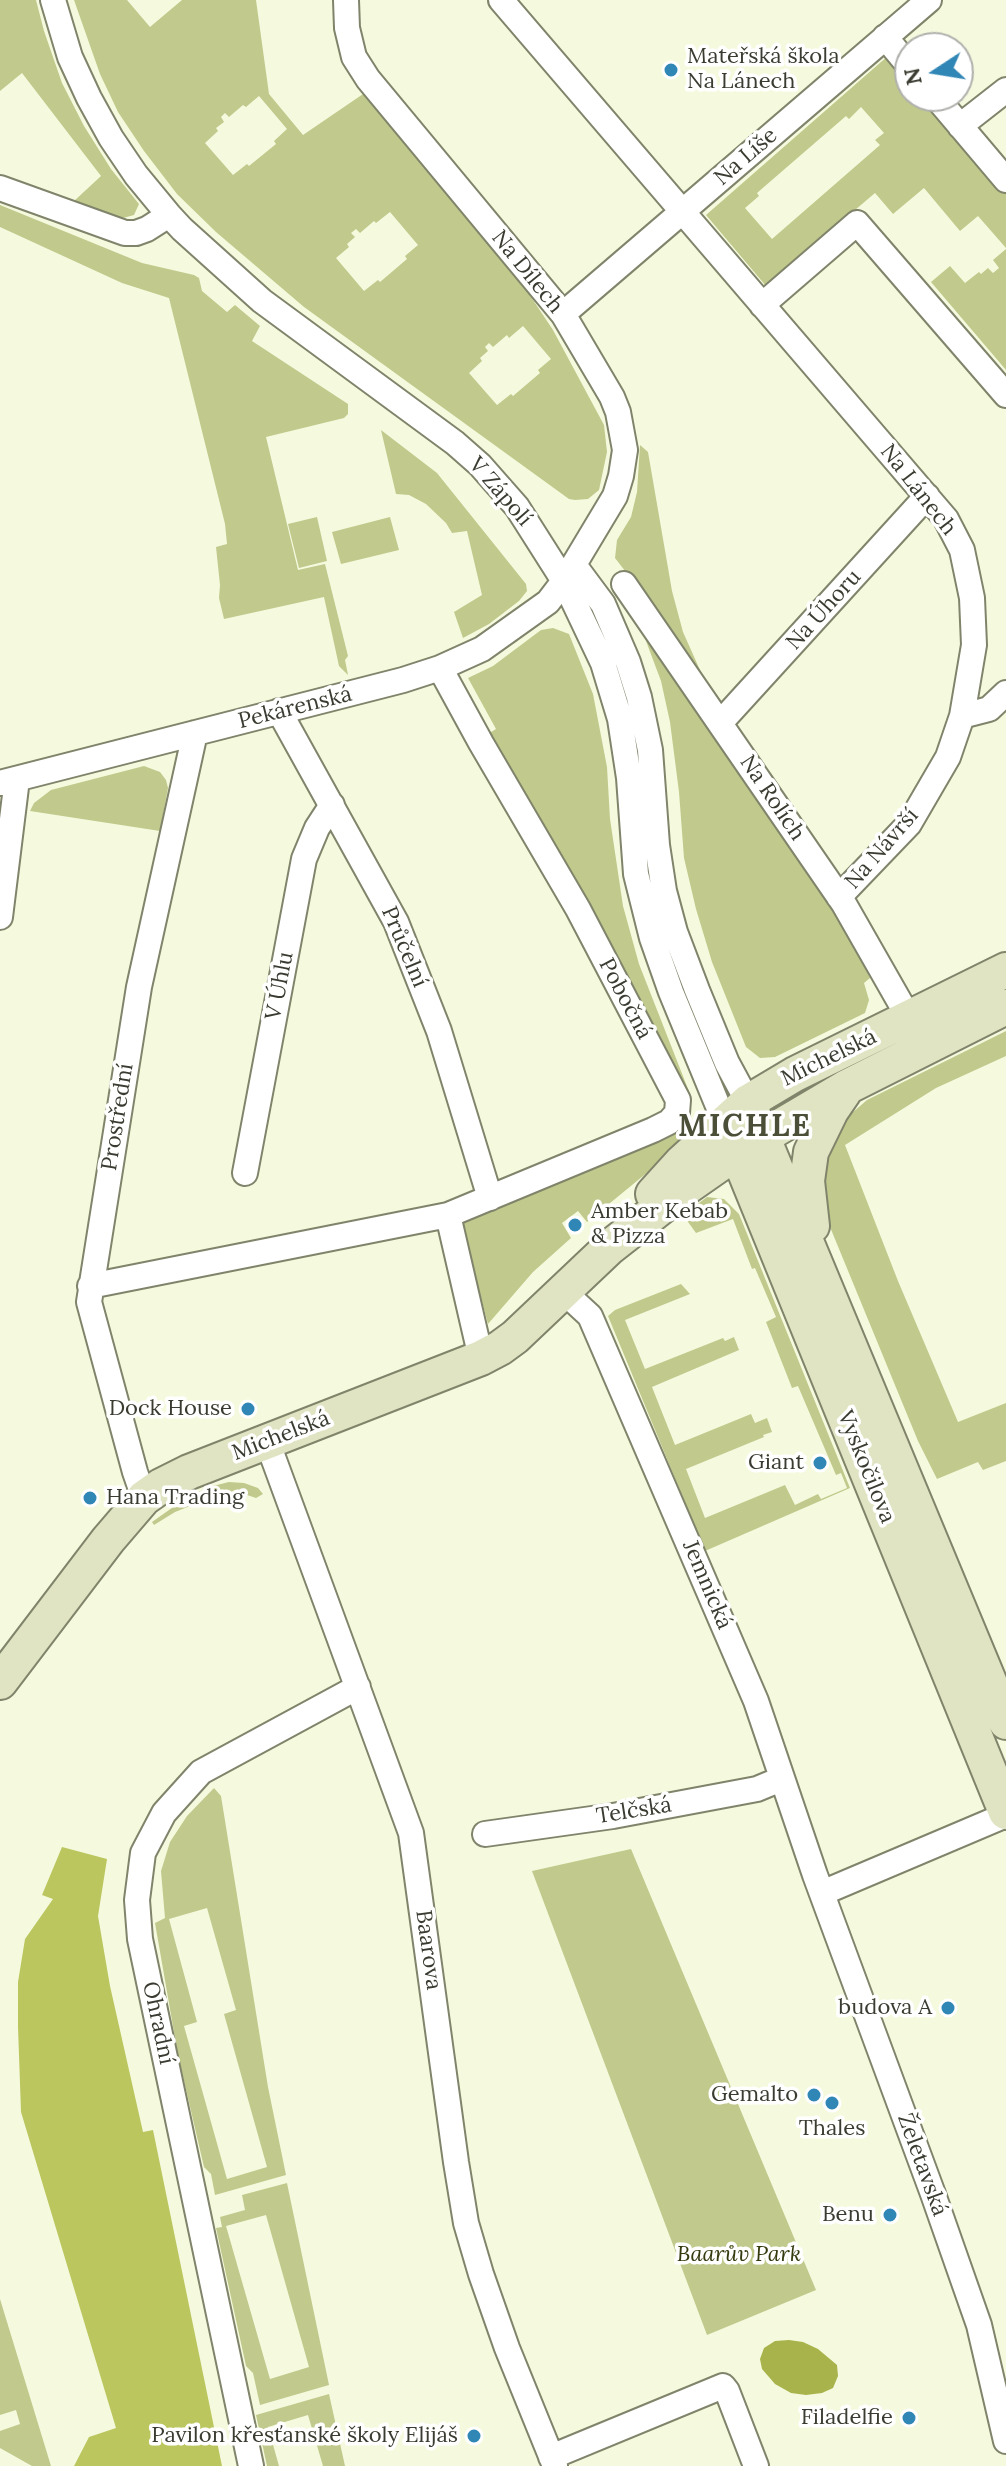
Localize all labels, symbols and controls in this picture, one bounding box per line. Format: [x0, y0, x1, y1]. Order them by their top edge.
north arrow [894, 32, 974, 112]
place label: Mateřská škola Na Lánech [687, 44, 840, 96]
marker: Mateřská škola Na Lánech [662, 61, 680, 79]
text: N [897, 65, 928, 88]
street label: Na Líše [709, 123, 783, 191]
street label: Na Dílech [486, 225, 568, 319]
street label: Na Lánech [874, 439, 962, 541]
street label: V Zápolí [463, 452, 537, 532]
street label: Na Úhoru [781, 564, 867, 656]
street label: Pekárenská [235, 681, 355, 735]
street label: Na Rolích [734, 750, 810, 846]
street label: Na Návrší [840, 803, 924, 895]
street label: Průčelní [375, 903, 433, 991]
street label: V Úhlu [260, 950, 300, 1022]
street label: Pobočná [593, 954, 657, 1044]
street label: Michelská [777, 1024, 881, 1092]
street label: Prostřední [97, 1062, 139, 1172]
district label: MICHLE [678, 1109, 812, 1145]
place label: Amber Kebab & Pizza [591, 1199, 728, 1250]
marker: Amber Kebab & Pizza [566, 1216, 584, 1234]
place label: Dock House [109, 1396, 232, 1422]
marker: Dock House [239, 1400, 257, 1418]
street label: Michelská [228, 1405, 334, 1467]
street label: Vyskočilova [831, 1407, 901, 1527]
place label: Giant [748, 1450, 804, 1476]
marker: Giant [811, 1454, 829, 1472]
place label: Hana Trading [106, 1485, 244, 1511]
marker: Hana Trading [81, 1489, 99, 1507]
street label: Jemnická [677, 1537, 737, 1633]
street label: Telčská [594, 1792, 674, 1830]
street label: Baarova [409, 1908, 447, 1992]
street label: Ohradní [136, 1979, 180, 2067]
place label: budova A [838, 1995, 932, 2021]
marker: budova A [939, 1999, 957, 2017]
place label: Gemalto [711, 2082, 798, 2108]
marker: Gemalto [805, 2086, 823, 2104]
marker: Thales [823, 2094, 841, 2112]
street label: Želetavská [891, 2110, 953, 2220]
place label: Thales [799, 2116, 865, 2142]
place label: Benu [822, 2202, 874, 2228]
marker: Benu [881, 2206, 899, 2224]
park label: Baarův Park [677, 2242, 801, 2268]
place label: Filadelfie [801, 2405, 893, 2431]
marker: Filadelfie [900, 2409, 918, 2427]
place label: Pavilon křesťanské školy Elijáš [151, 2423, 458, 2449]
marker: Pavilon křesťanské školy Elijáš [465, 2427, 483, 2445]

